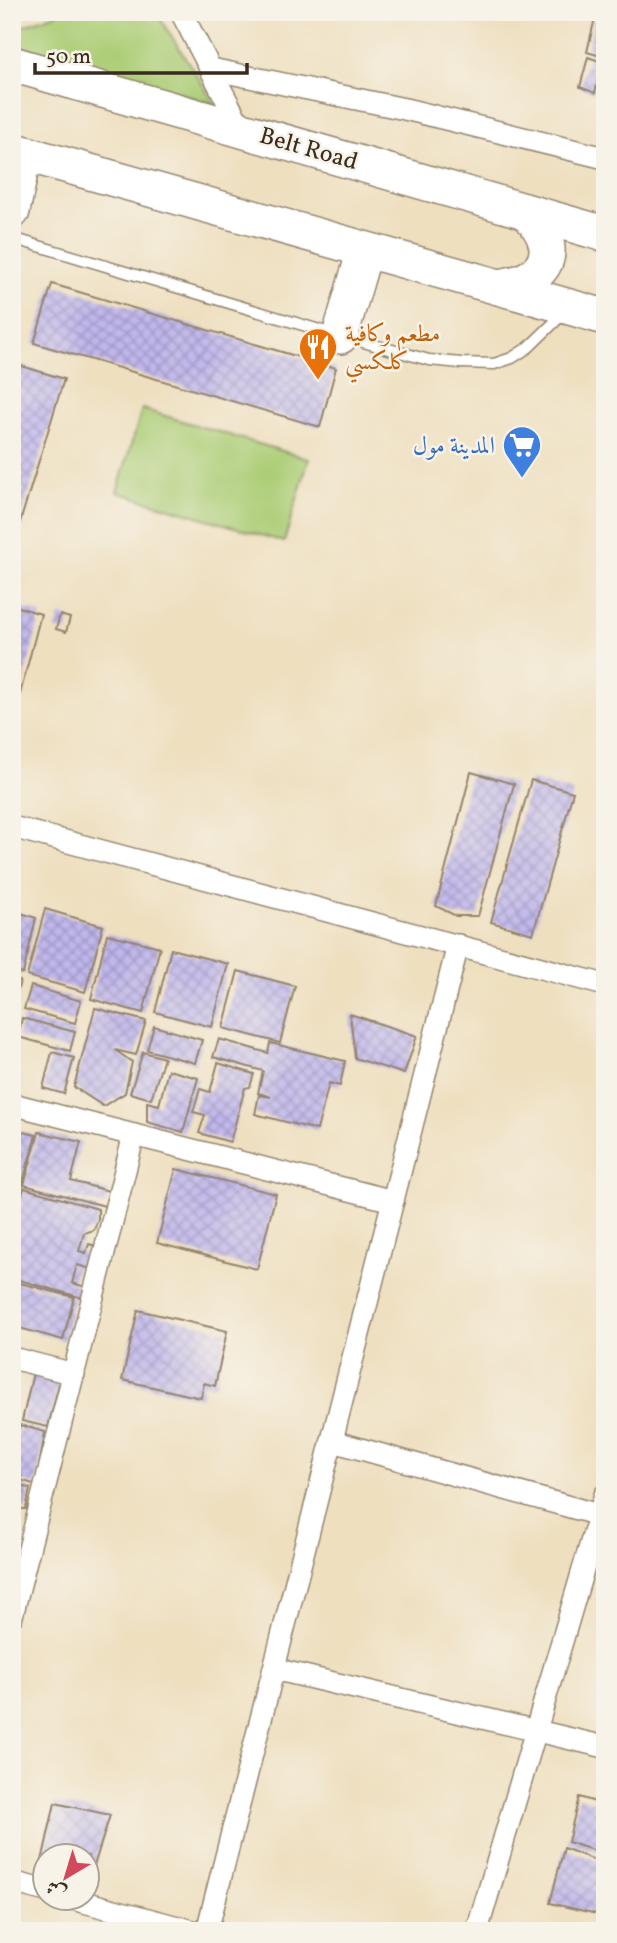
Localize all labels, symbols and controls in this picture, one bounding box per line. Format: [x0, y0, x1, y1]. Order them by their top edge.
scale bar [35, 32, 247, 76]
text: 50 m [46, 43, 91, 72]
street label: Belt Road [255, 120, 362, 180]
place label: مطعم وكافية كلكسي [345, 318, 440, 383]
restaurant icon: مطعم وكافية كلكسي [297, 326, 339, 381]
supermarket icon: المدينة مول [501, 424, 543, 479]
place label: المدينة مول [413, 430, 495, 464]
north arrow [32, 1842, 102, 1912]
text: ش [41, 1873, 72, 1905]

